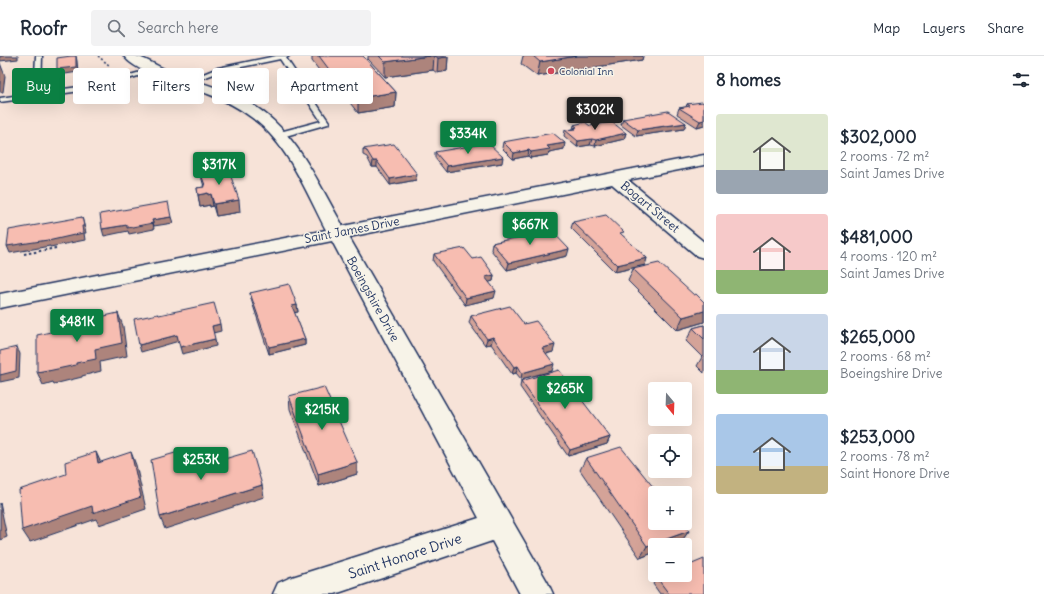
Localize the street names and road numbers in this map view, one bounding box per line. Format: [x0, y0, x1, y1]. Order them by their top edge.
street label: Bogart Street [618, 178, 683, 235]
street label: Saint James Drive [303, 213, 401, 246]
street label: Boeingshire Drive [344, 254, 403, 344]
street label: Saint Honore Drive [346, 529, 464, 583]

